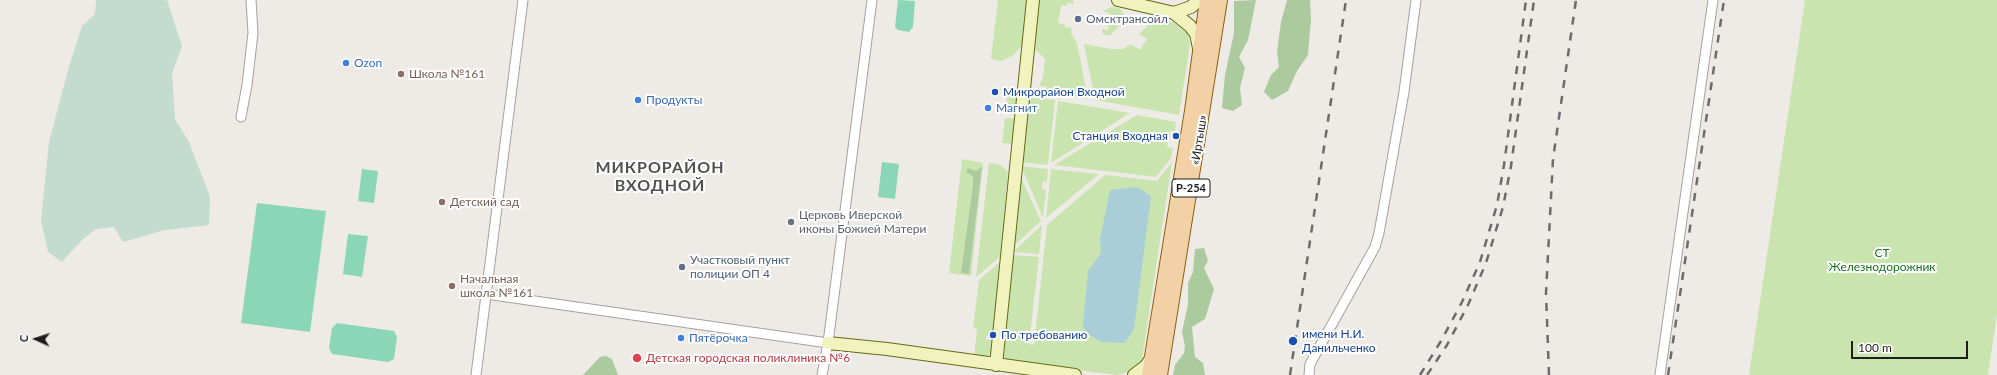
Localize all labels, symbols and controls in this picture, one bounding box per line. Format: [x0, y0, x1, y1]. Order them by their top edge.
place label: Омсктрансойл [1086, 12, 1168, 26]
marker: Омсктрансойл [1073, 14, 1083, 24]
place label: Ozon [354, 56, 382, 70]
marker: Ozon [341, 58, 351, 68]
place label: Школа №161 [409, 67, 485, 81]
marker: Школа №161 [396, 69, 406, 79]
place label: Микрорайон Входной [1003, 85, 1125, 99]
marker: Микрорайон Входной [990, 87, 1000, 97]
place label: Продукты [646, 93, 702, 107]
marker: Продукты [633, 95, 643, 105]
place label: Магнит [996, 101, 1038, 115]
marker: Магнит [983, 103, 993, 113]
street label: «Иртыш» [1188, 114, 1210, 166]
place label: Станция Входная [1072, 129, 1168, 143]
marker: Станция Входная [1171, 131, 1181, 141]
district label: МИКРОРАЙОН ВХОДНОЙ [595, 158, 725, 196]
road number: Р-254 [1172, 179, 1210, 197]
place label: Детский сад [450, 195, 519, 209]
marker: Детский сад [437, 197, 447, 207]
place label: Церковь Иверской иконы Божией Матери [799, 208, 926, 236]
marker: Церковь Иверской иконы Божией Матери [786, 217, 796, 227]
park label: СТ Железнодорожник [1828, 246, 1936, 274]
place label: Участковый пункт полиции ОП 4 [690, 253, 790, 281]
marker: Участковый пункт полиции ОП 4 [677, 262, 687, 272]
place label: Начальная школа №161 [460, 272, 533, 300]
marker: Начальная школа №161 [447, 281, 457, 291]
north arrow [16, 319, 56, 359]
place label: имени Н.И. Данильченко [1302, 327, 1376, 355]
place label: По требованию [1001, 328, 1087, 342]
marker: По требованию [988, 330, 998, 340]
place label: Пятёрочка [689, 331, 748, 345]
marker: Пятёрочка [676, 333, 686, 343]
scale bar [1853, 333, 1970, 359]
text: С [17, 334, 30, 342]
marker: имени Н.И. Данильченко [1287, 335, 1299, 347]
text: 100 m [1858, 340, 1892, 355]
place label: Детская городская поликлиника №6 [646, 351, 850, 365]
marker: Детская городская поликлиника №6 [631, 352, 643, 364]

